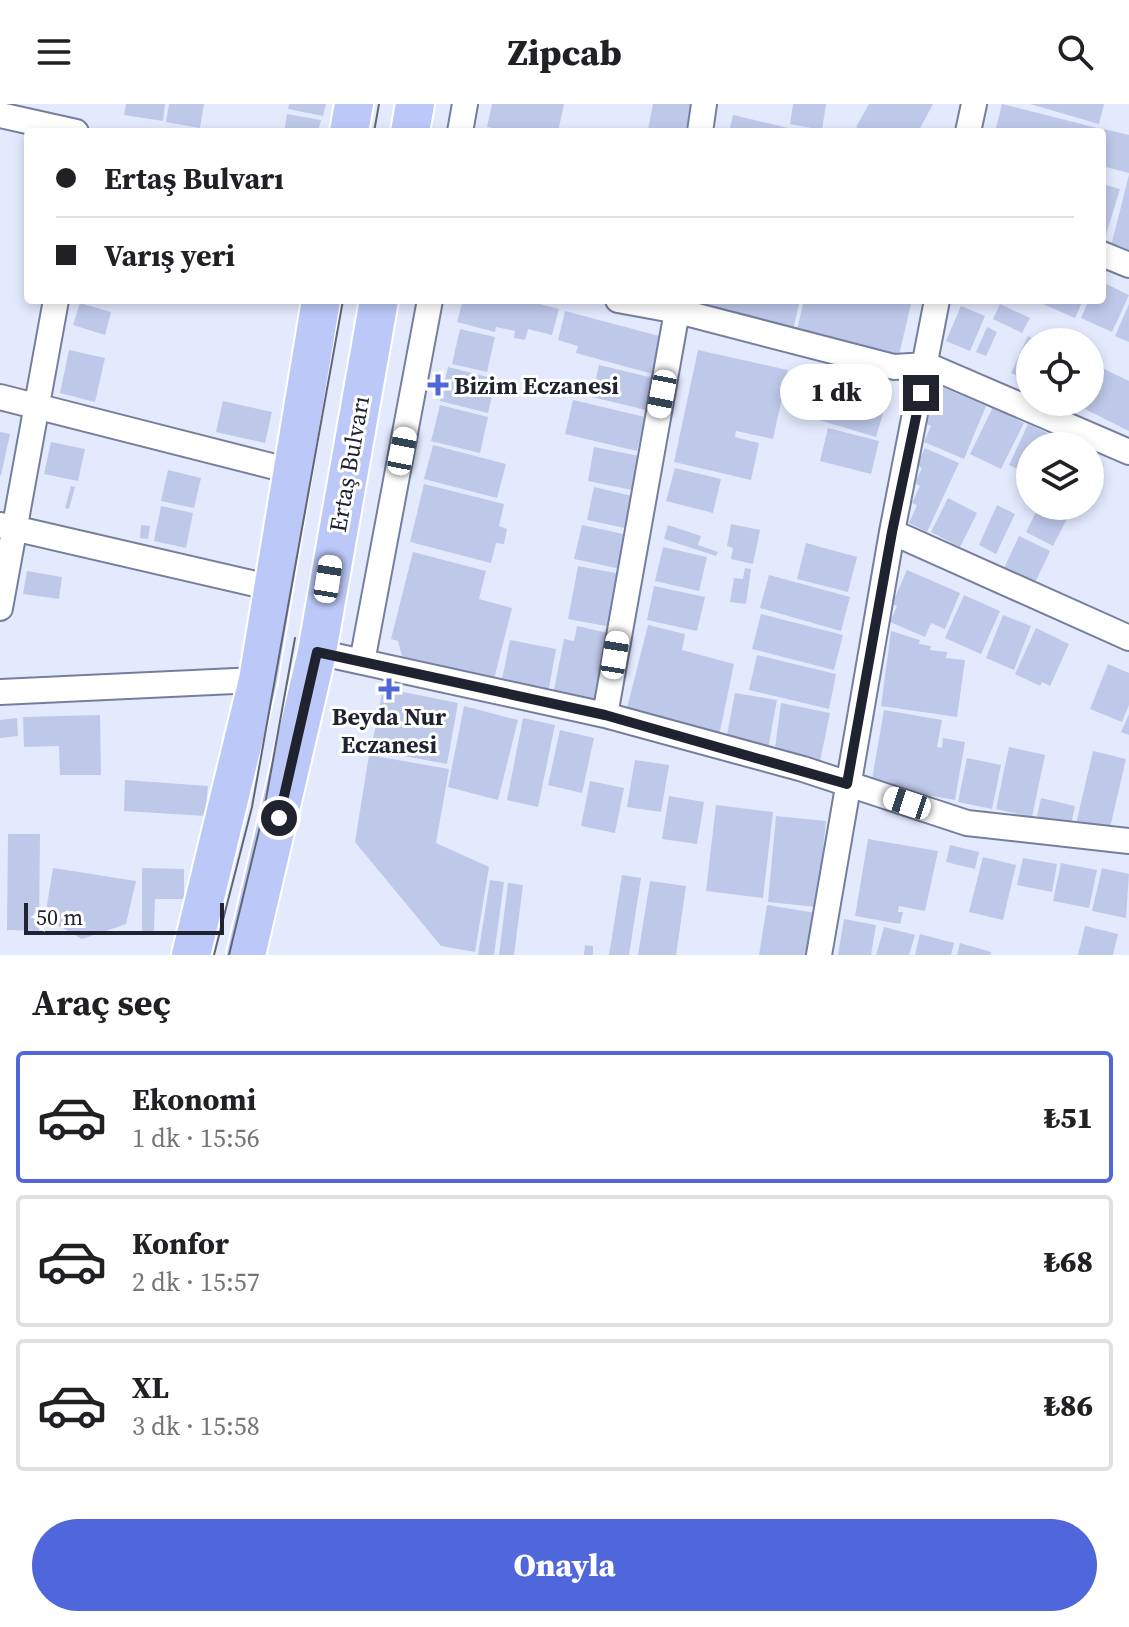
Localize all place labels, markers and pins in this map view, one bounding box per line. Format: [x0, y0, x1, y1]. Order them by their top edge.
place label: Bizim Eczanesi [454, 369, 619, 402]
marker: Bizim Eczanesi [429, 376, 447, 394]
marker: Beyda Nur Eczanesi [380, 680, 398, 698]
place label: Beyda Nur Eczanesi [332, 700, 447, 761]

